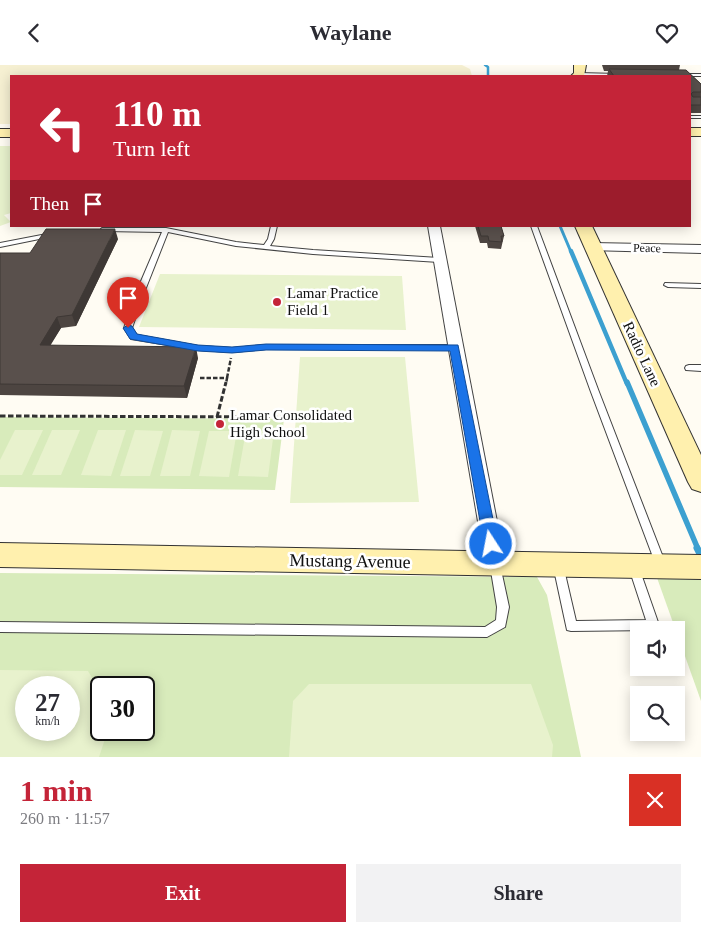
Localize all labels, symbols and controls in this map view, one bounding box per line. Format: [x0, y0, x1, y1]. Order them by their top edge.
icon: back [20, 19, 48, 47]
icon: heart [653, 19, 681, 47]
text: Waylane [310, 20, 391, 45]
icon: left [30, 95, 95, 160]
text: 110 m [113, 95, 201, 134]
text: Turn left [113, 136, 190, 161]
icon: arrive [79, 190, 107, 218]
text: Then [30, 193, 69, 214]
street label: Peace [633, 241, 661, 255]
pin [107, 277, 149, 328]
icon: arrive [114, 284, 142, 312]
place label: Lamar Practice Field 1 [287, 285, 379, 318]
marker: Lamar Practice Field 1 [271, 296, 283, 308]
street label: Radio Lane [620, 319, 664, 389]
place label: Lamar Consolidated High School [230, 407, 353, 440]
marker: Lamar Consolidated High School [214, 418, 226, 430]
position arrow [464, 517, 516, 569]
street label: Mustang Avenue [289, 550, 411, 572]
map controls [630, 621, 685, 741]
button: sound [630, 621, 685, 676]
speed limit sign: 30 [90, 676, 155, 741]
button: search [630, 686, 685, 741]
text: 27 [35, 689, 60, 716]
text: km/h [35, 714, 60, 728]
text: 1 min [20, 774, 93, 807]
button: close [629, 774, 681, 826]
text: 260 m · 11:57 [20, 810, 110, 827]
button: Exit [20, 864, 346, 922]
button: Share [356, 864, 681, 922]

